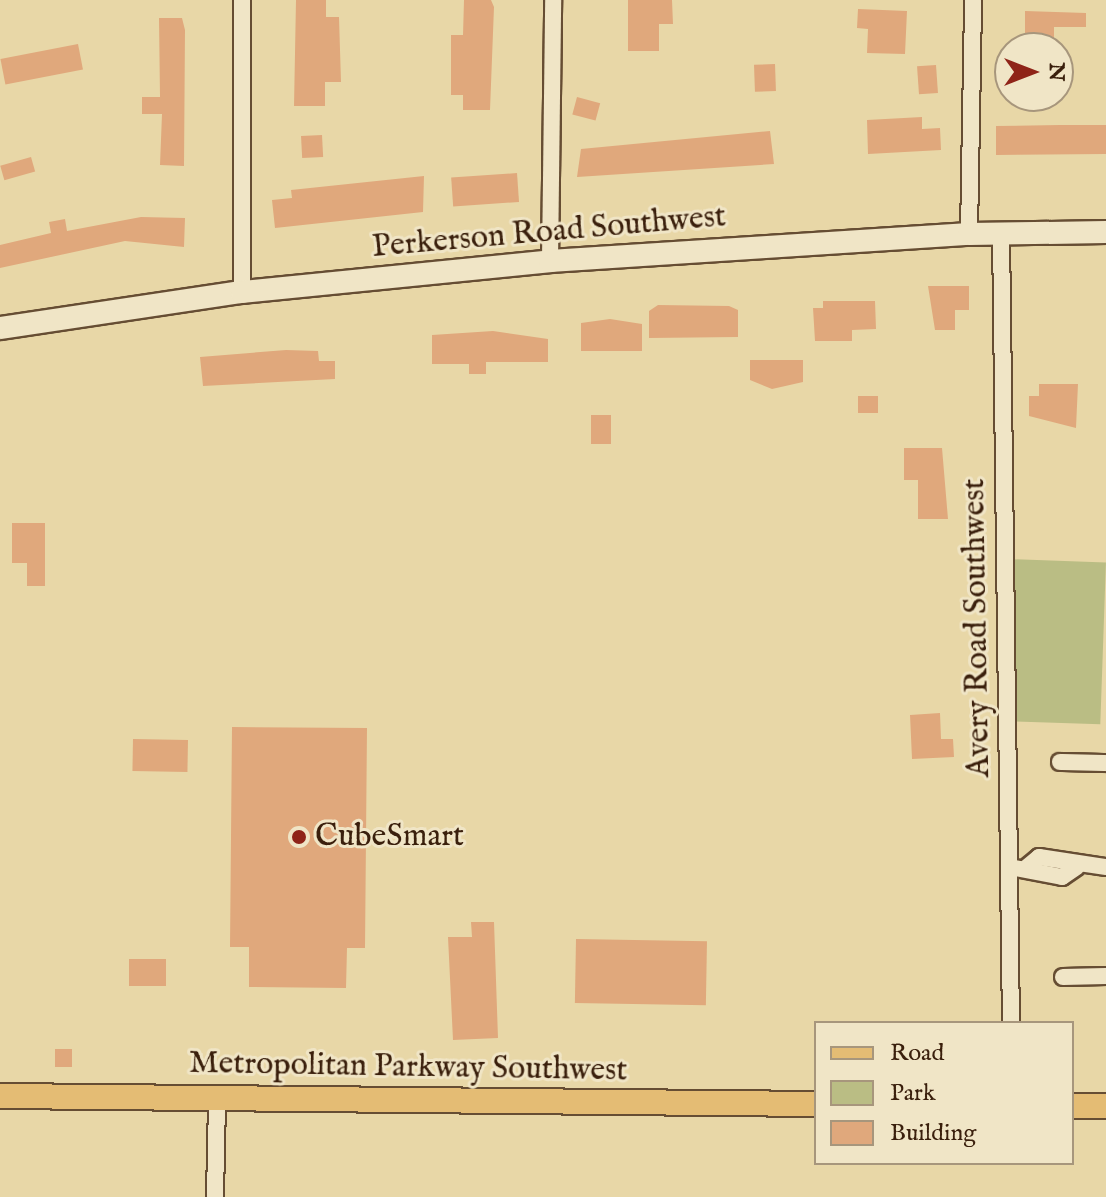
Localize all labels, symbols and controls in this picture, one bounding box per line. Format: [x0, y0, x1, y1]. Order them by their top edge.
north arrow [994, 32, 1074, 112]
text: N [1042, 62, 1070, 82]
street label: Perkerson Road Southwest [371, 198, 727, 268]
street label: Avery Road Southwest [956, 478, 1000, 778]
place label: CubeSmart [315, 818, 464, 856]
marker: CubeSmart [290, 828, 308, 846]
legend [814, 1021, 1074, 1165]
text: Road [890, 1038, 944, 1069]
street label: Metropolitan Parkway Southwest [189, 1045, 627, 1091]
text: Park [890, 1078, 936, 1109]
text: Building [890, 1118, 976, 1149]

